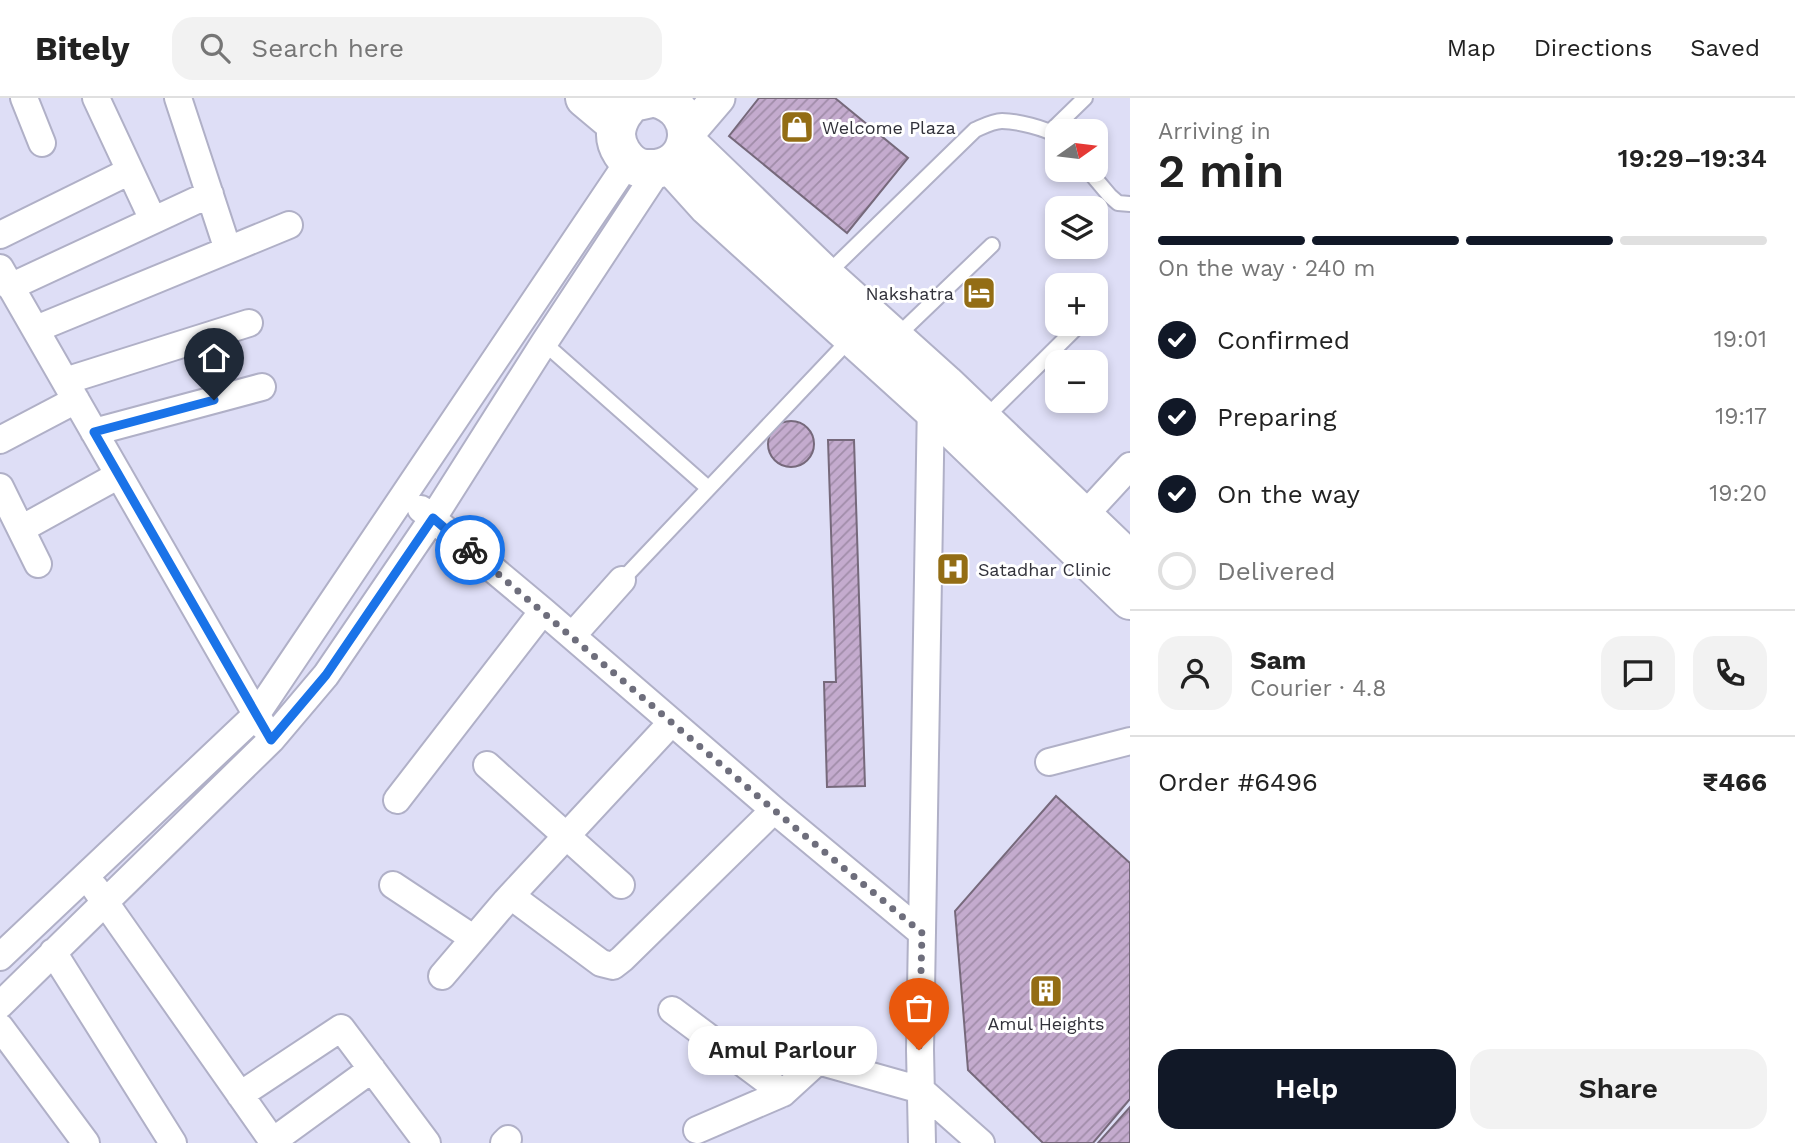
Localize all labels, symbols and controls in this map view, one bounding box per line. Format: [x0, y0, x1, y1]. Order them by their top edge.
search box [172, 17, 662, 80]
text: Bitely [35, 29, 130, 68]
icon: search [196, 29, 234, 67]
text: Search here [252, 33, 404, 63]
text: Map [1447, 34, 1496, 62]
text: Directions [1534, 34, 1652, 62]
text: Saved [1690, 34, 1760, 62]
shop icon: Welcome Plaza [778, 108, 816, 146]
place label: Welcome Plaza [822, 117, 956, 138]
text: Arriving in [1158, 118, 1271, 145]
north arrow [1045, 119, 1108, 182]
map controls [1045, 119, 1108, 413]
text: 19:29–19:34 [1618, 143, 1767, 173]
text: 2 min [1158, 144, 1284, 198]
button: layers [1045, 196, 1108, 259]
text: On the way · 240 m [1158, 255, 1376, 282]
button: + [1045, 273, 1108, 336]
hotel icon: Nakshatra [960, 274, 998, 312]
place label: Nakshatra [865, 283, 954, 304]
icon: check [1158, 321, 1196, 359]
text: Confirmed [1217, 325, 1350, 355]
text: 19:01 [1714, 326, 1767, 353]
pin [184, 328, 244, 400]
icon: home [195, 339, 233, 377]
button: − [1045, 350, 1108, 413]
icon: check [1158, 398, 1196, 436]
text: Preparing [1217, 402, 1337, 432]
text: 19:17 [1715, 403, 1767, 430]
icon: check [1158, 475, 1196, 513]
text: On the way [1217, 479, 1360, 509]
text: 19:20 [1709, 480, 1767, 507]
courier [435, 515, 505, 585]
icon: bike [451, 531, 489, 569]
hospital icon: Satadhar Clinic [934, 550, 972, 588]
text: Delivered [1217, 556, 1336, 586]
place label: Satadhar Clinic [978, 559, 1111, 580]
button: person [1158, 636, 1232, 710]
button: chat [1601, 636, 1675, 710]
button: phone [1693, 636, 1767, 710]
text: Sam [1250, 645, 1306, 675]
text: Courier · 4.8 [1250, 675, 1386, 702]
text: Order #6496 [1158, 767, 1318, 797]
text: ₹466 [1703, 767, 1767, 797]
building icon: Amul Heights [1027, 972, 1065, 1010]
pin [889, 978, 949, 1050]
icon: bag [900, 989, 938, 1027]
place label: Amul Heights [987, 1013, 1105, 1034]
callout: Amul Parlour [688, 1026, 877, 1074]
text: Amul Parlour [708, 1037, 857, 1064]
button: Help [1158, 1049, 1456, 1129]
button: Share [1470, 1049, 1767, 1129]

